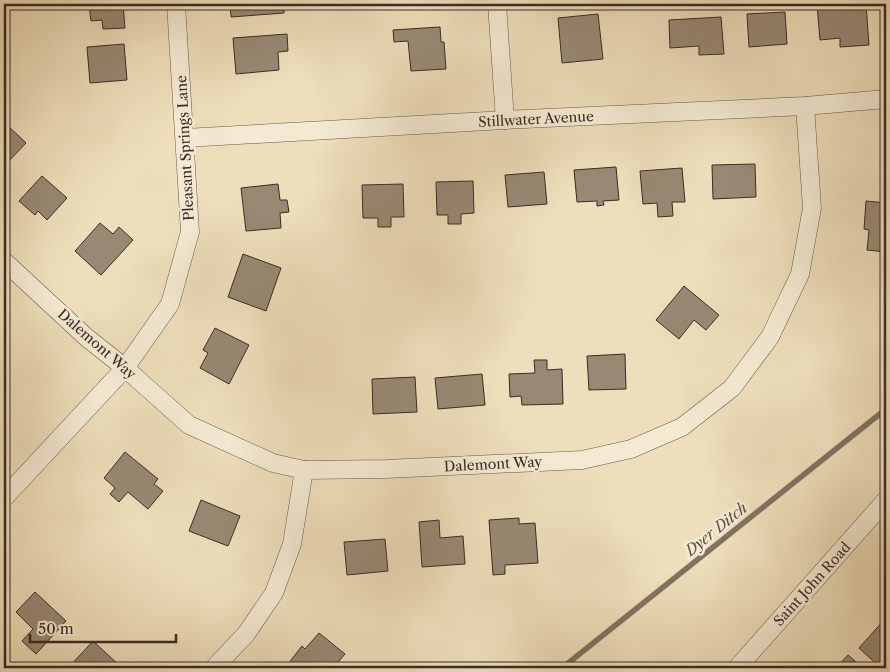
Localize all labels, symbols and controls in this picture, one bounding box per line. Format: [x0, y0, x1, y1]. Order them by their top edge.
street label: Pleasant Springs Lane [172, 75, 198, 221]
street label: Stillwater Avenue [478, 107, 594, 131]
street label: Dalemont Way [54, 305, 140, 383]
street label: Dalemont Way [444, 452, 543, 476]
water label: Dyer Ditch [680, 498, 751, 560]
street label: Saint John Road [770, 538, 855, 630]
scale bar [30, 612, 176, 644]
text: 50 m [38, 619, 74, 638]

